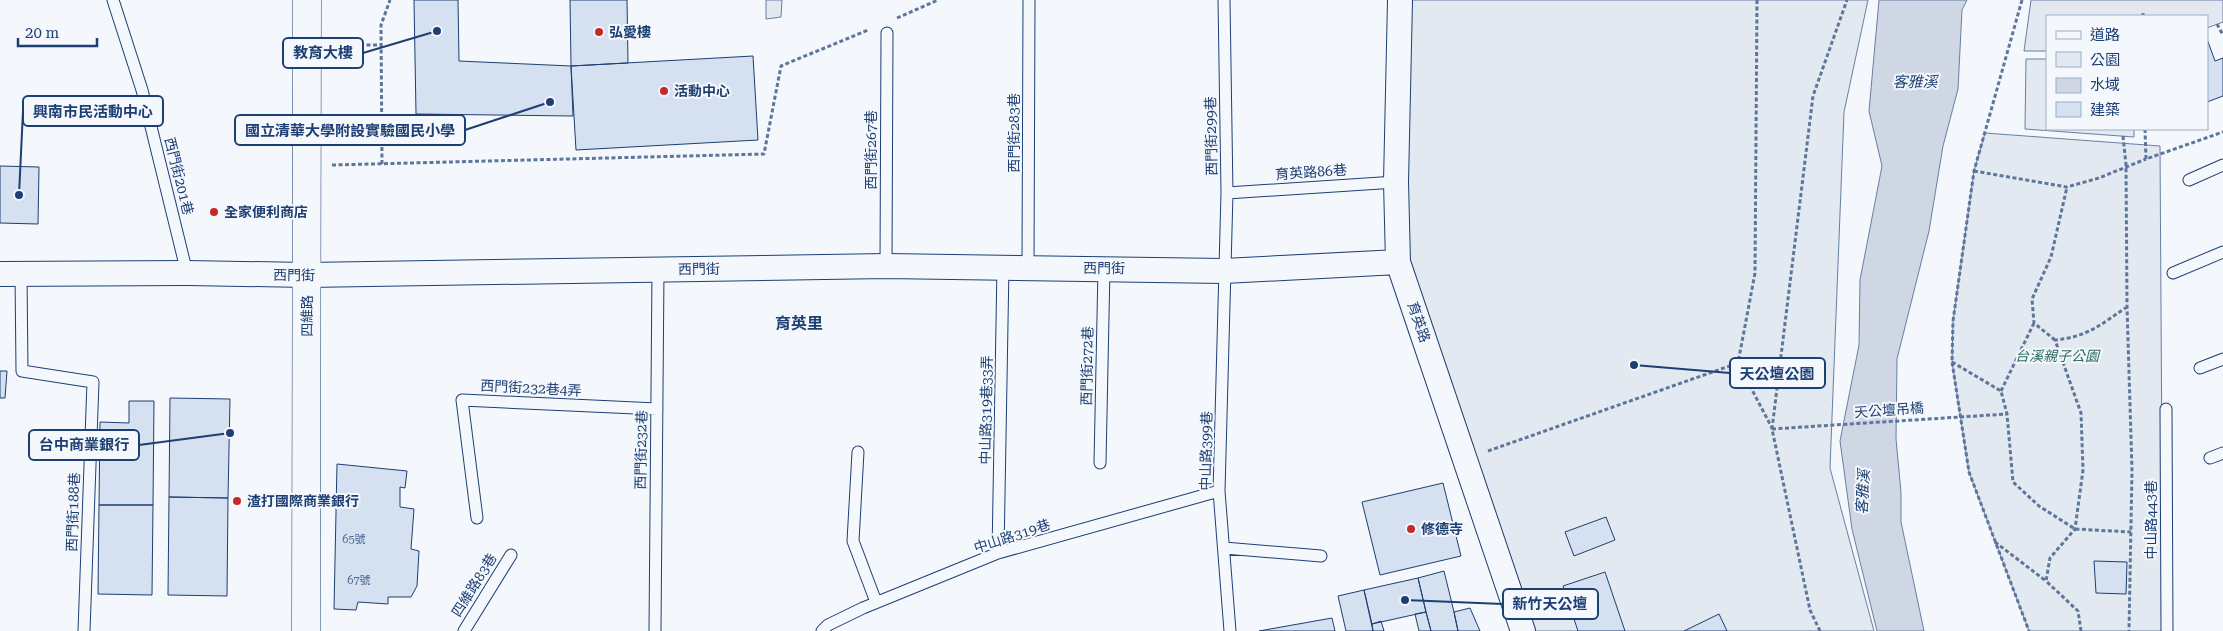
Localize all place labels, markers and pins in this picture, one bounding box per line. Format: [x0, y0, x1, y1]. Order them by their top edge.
place label: 弘愛樓 [609, 24, 651, 40]
marker: 弘愛樓 [593, 26, 605, 38]
callout: 教育大樓 [283, 38, 363, 68]
place label: 活動中心 [674, 83, 730, 99]
marker: 活動中心 [658, 85, 670, 97]
callout: 興南市民活動中心 [23, 96, 163, 126]
callout: 國立清華大學附設實驗國民小學 [235, 115, 465, 145]
place label: 全家便利商店 [224, 204, 308, 220]
marker: 全家便利商店 [208, 206, 220, 218]
callout: 天公壇公園 [1730, 358, 1825, 388]
callout: 台中商業銀行 [29, 430, 139, 460]
place label: 渣打國際商業銀行 [247, 493, 359, 509]
marker: 渣打國際商業銀行 [231, 495, 243, 507]
place label: 修德寺 [1421, 521, 1463, 537]
marker: 修德寺 [1405, 523, 1417, 535]
callout: 新竹天公壇 [1503, 589, 1598, 619]

